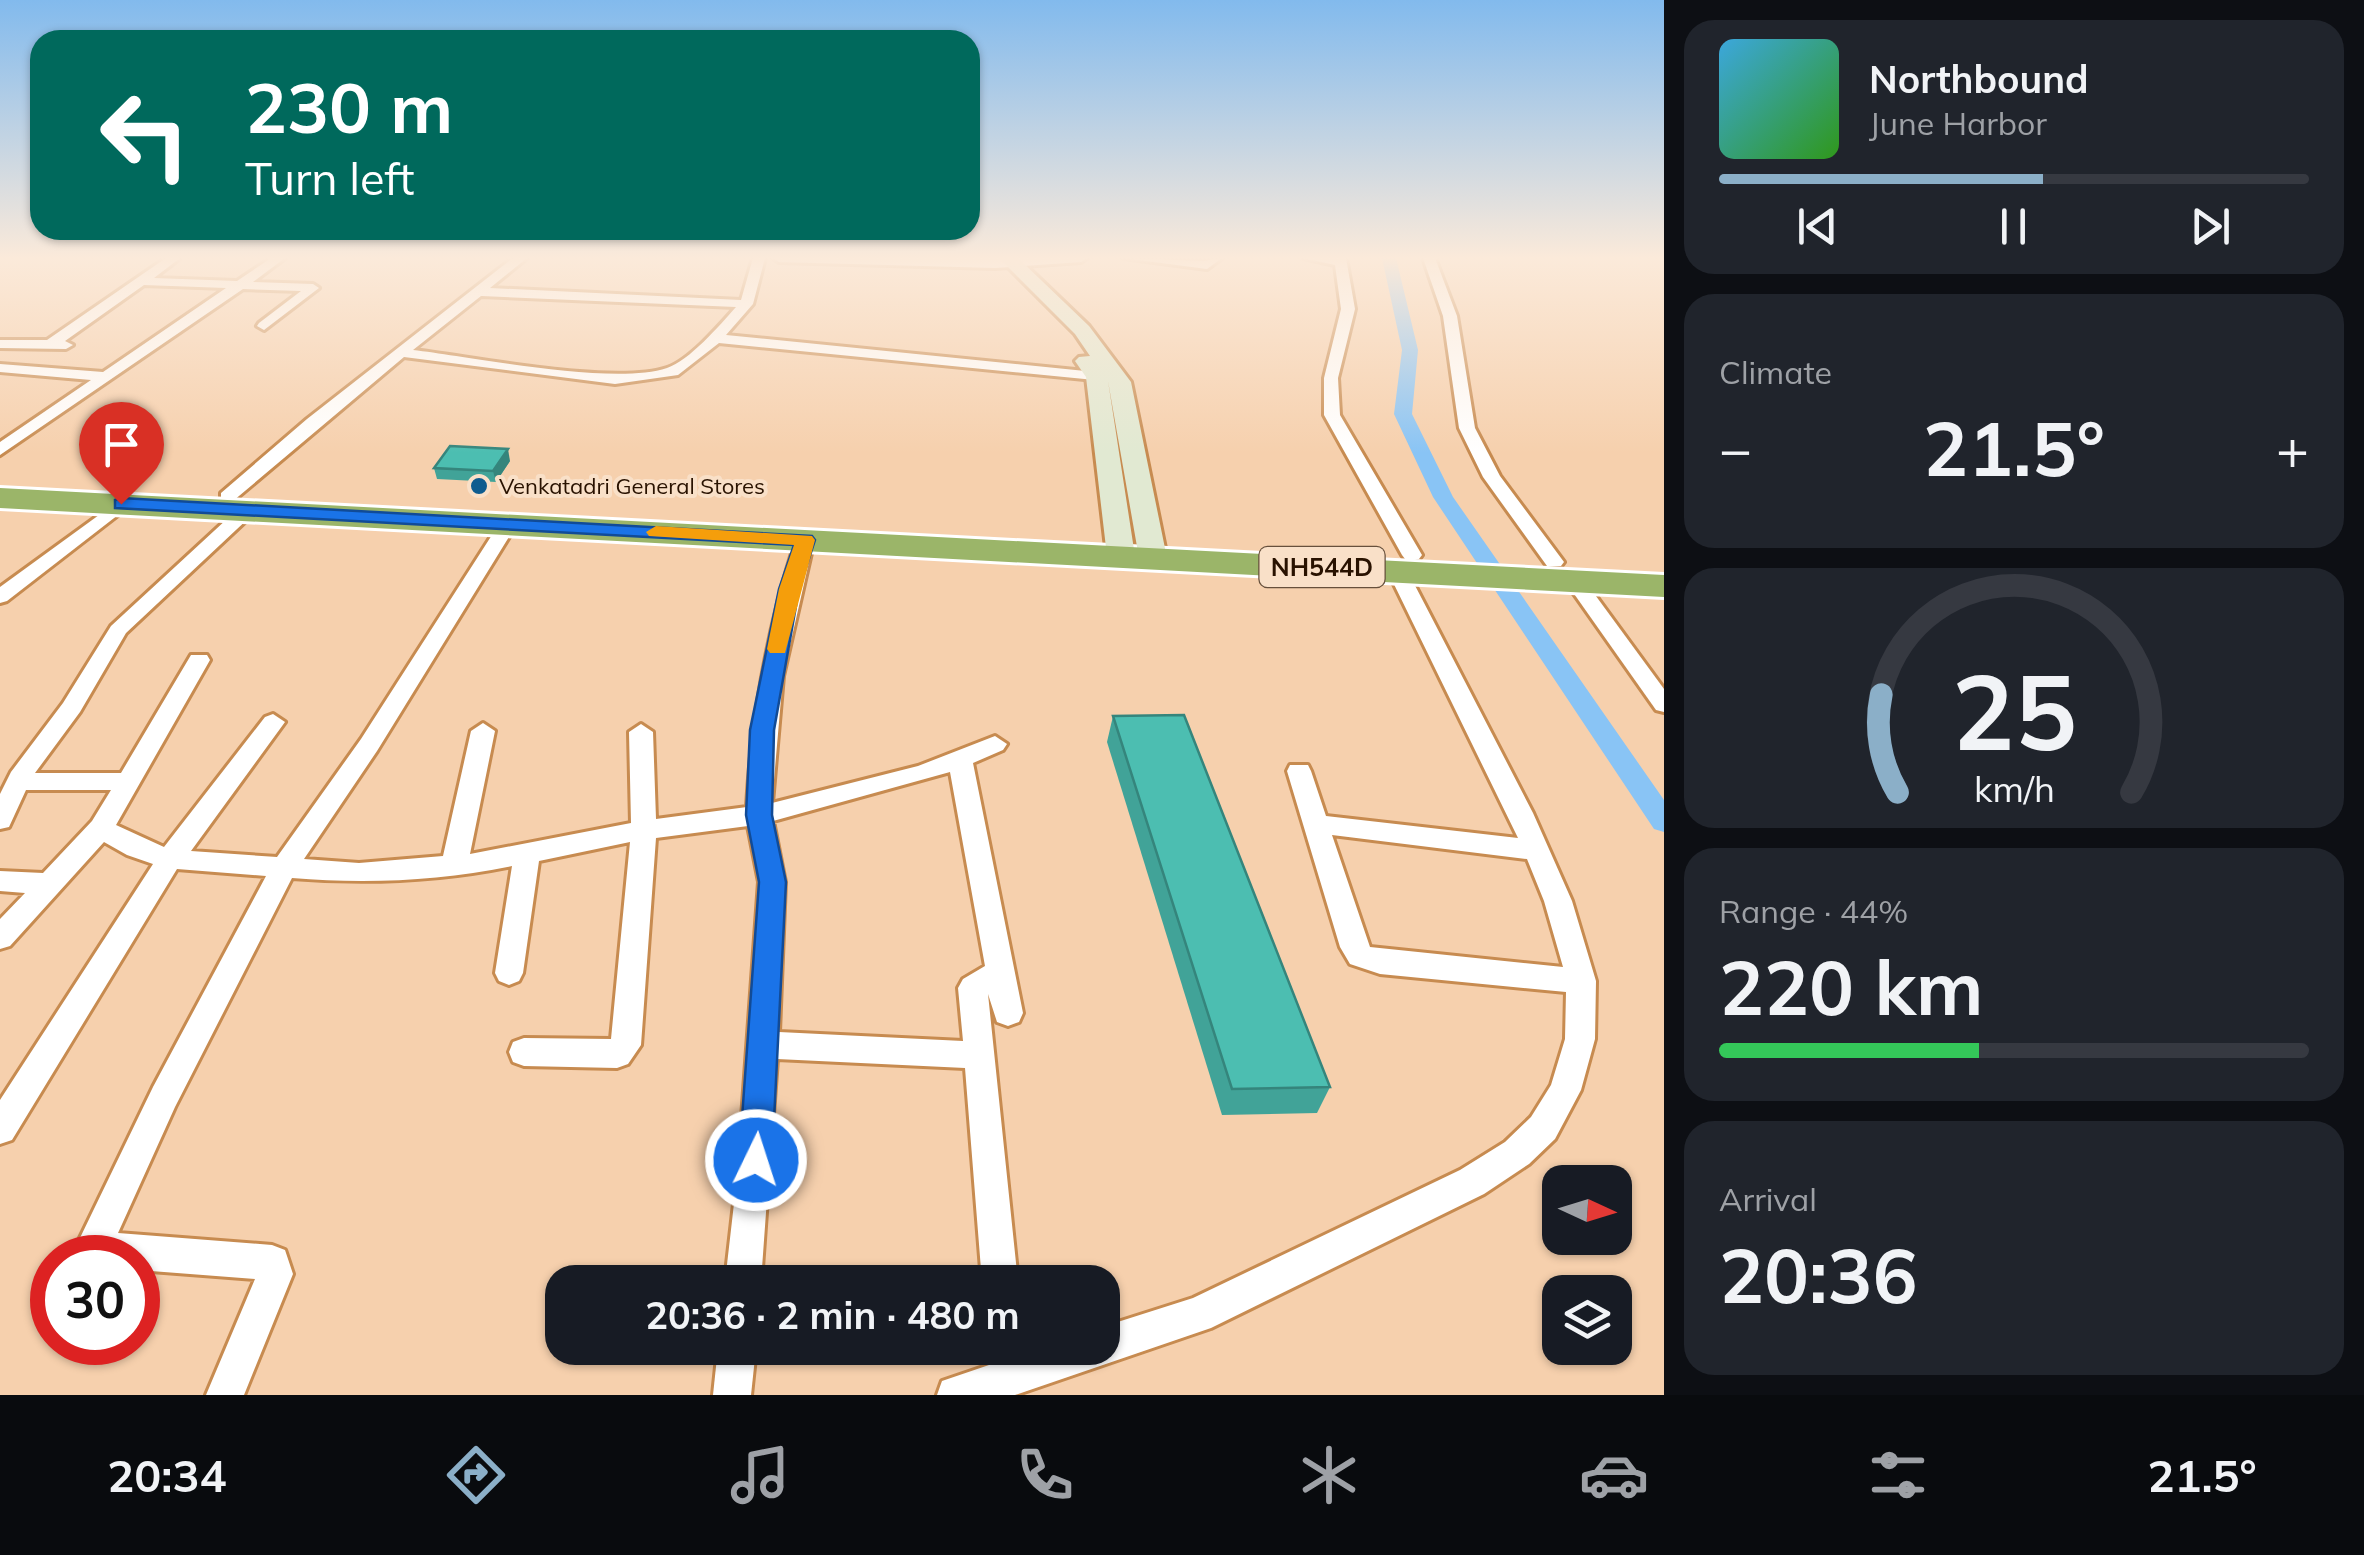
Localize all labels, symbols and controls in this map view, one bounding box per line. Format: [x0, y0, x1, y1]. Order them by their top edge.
text: Northbound [1869, 55, 2089, 103]
text: 230 m [245, 63, 453, 151]
icon: left [80, 70, 210, 200]
text: June Harbor [1869, 103, 2047, 143]
text: Turn left [245, 150, 414, 206]
icon: previous [1790, 199, 1845, 254]
icon: pause [1986, 199, 2041, 254]
icon: next [2183, 199, 2238, 254]
text: Climate [1719, 352, 1832, 392]
text: 21.5° [1923, 401, 2105, 495]
pin [79, 402, 164, 505]
text: − [1719, 414, 1752, 483]
text: + [2276, 414, 2309, 483]
icon: arrive [94, 417, 149, 472]
place label: Venkatadri General Stores [499, 472, 765, 500]
marker: Venkatadri General Stores [468, 475, 490, 497]
road number: NH544D [1260, 547, 1384, 587]
text: 25 [1952, 645, 2076, 776]
text: km/h [1974, 766, 2054, 811]
text: Range · 44% [1719, 891, 1908, 931]
text: 220 km [1719, 940, 1983, 1034]
position arrow [704, 1108, 808, 1212]
north arrow [1542, 1165, 1632, 1255]
map controls [1542, 1165, 1632, 1365]
text: Arrival [1719, 1179, 1817, 1219]
text: 20:36 [1719, 1228, 1918, 1322]
speed limit sign: 30 [30, 1235, 160, 1365]
button: layers [1542, 1275, 1632, 1365]
text: 20:36 · 2 min · 480 m [645, 1291, 1020, 1339]
icon: directions [441, 1440, 511, 1510]
icon: music [725, 1440, 795, 1510]
icon: phone [1010, 1440, 1080, 1510]
icon: climate [1294, 1440, 1364, 1510]
icon: car [1579, 1440, 1649, 1510]
icon: filters [1863, 1440, 1933, 1510]
text: 20:34 [107, 1447, 226, 1503]
text: 21.5° [2147, 1447, 2257, 1503]

